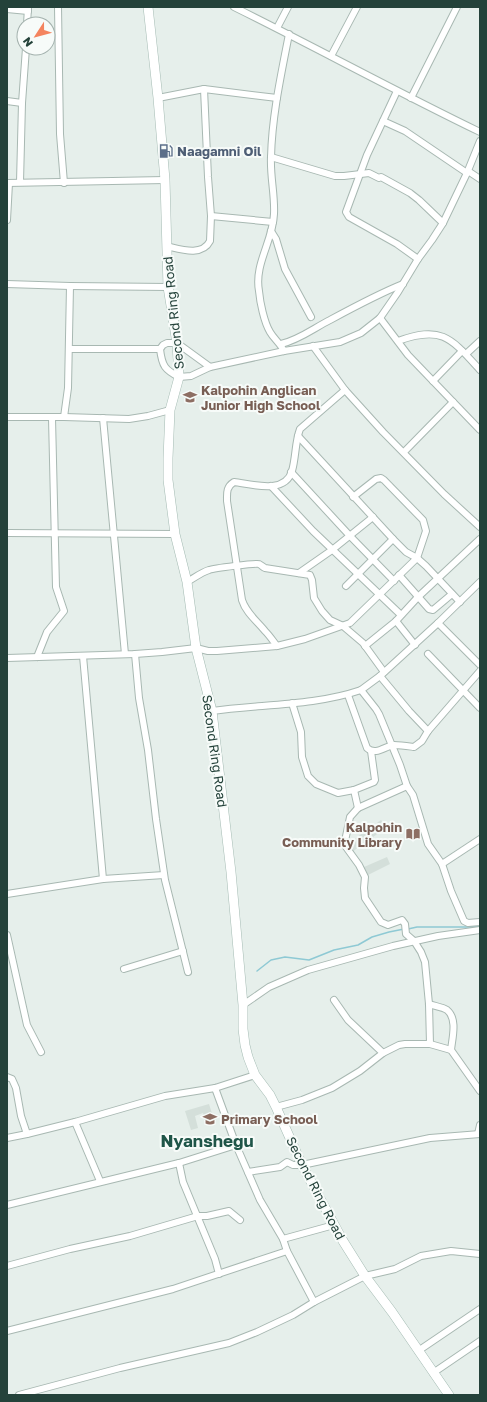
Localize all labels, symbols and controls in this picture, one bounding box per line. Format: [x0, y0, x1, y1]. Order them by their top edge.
north arrow [16, 16, 56, 56]
text: N [20, 35, 35, 49]
fuel station icon: Naagamni Oil [158, 143, 174, 159]
place label: Naagamni Oil [177, 143, 262, 159]
street label: Second Ring Road [159, 256, 187, 370]
place label: Kalpohin Anglican Junior High School [201, 382, 321, 413]
school or university icon: Kalpohin Anglican Junior High School [182, 389, 198, 405]
street label: Second Ring Road [199, 694, 231, 808]
place label: Kalpohin Community Library [282, 819, 402, 850]
library icon: Kalpohin Community Library [405, 826, 421, 842]
school or university icon: Primary School [202, 1111, 218, 1127]
place label: Primary School [221, 1111, 318, 1127]
district label: Nyanshegu [160, 1130, 254, 1151]
street label: Second Ring Road [283, 1134, 349, 1242]

